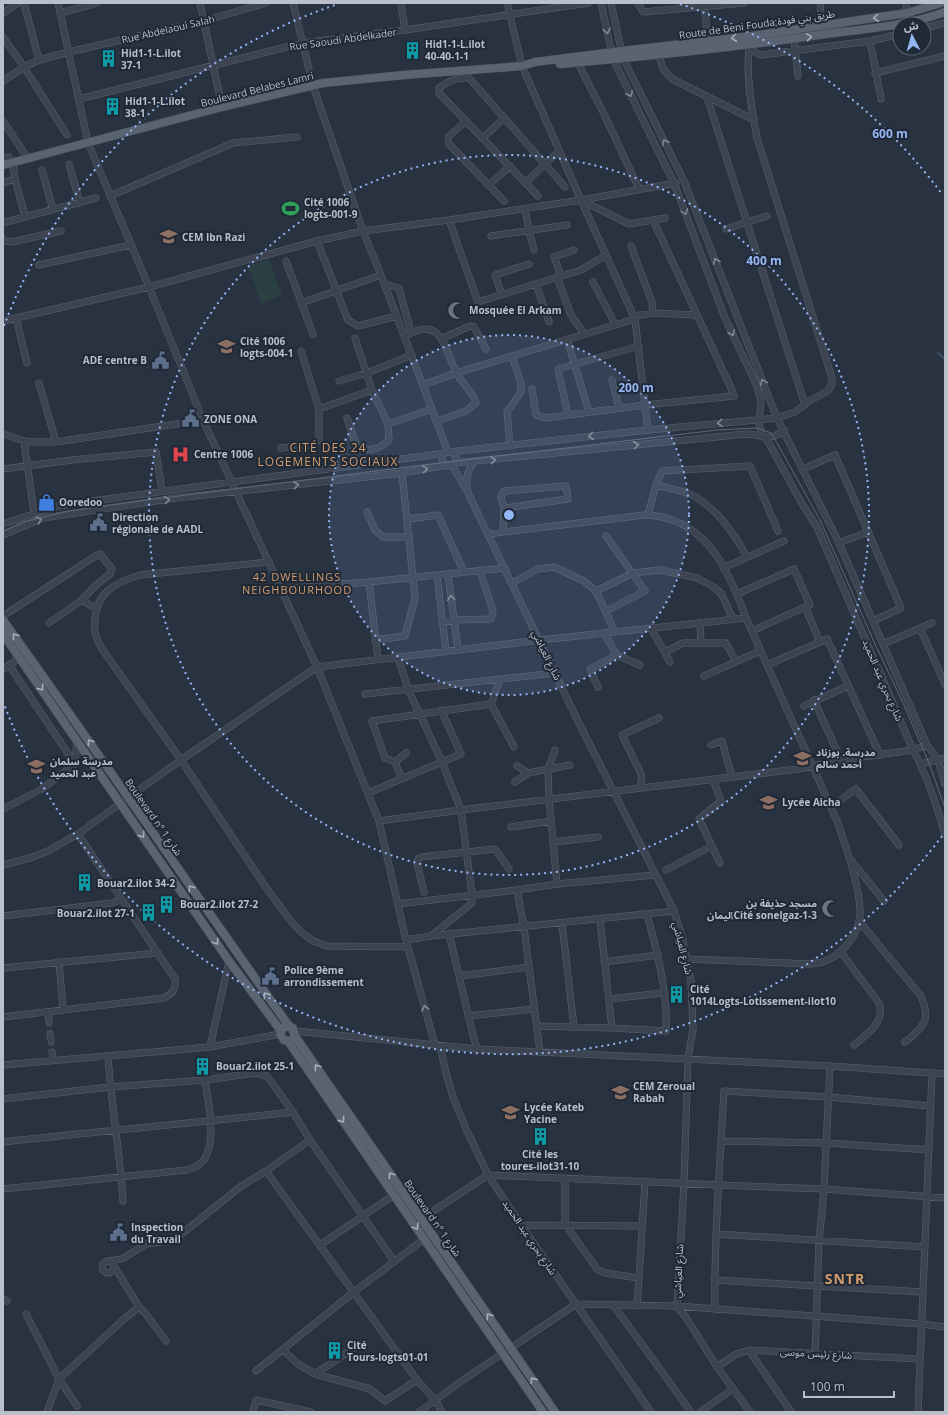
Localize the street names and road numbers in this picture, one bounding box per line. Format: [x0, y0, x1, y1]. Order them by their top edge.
street label: Route de Beni Fouda;طريق بني فودة [678, 6, 836, 43]
street label: Rue Abdelaoui Salah [120, 11, 216, 47]
street label: Rue Saoudi Abdelkader [288, 25, 398, 53]
street label: Boulevard Belabes Lamri [199, 68, 315, 110]
street label: شارع العياشي [528, 628, 565, 683]
street label: شارع بحري عبد الحميد [858, 637, 907, 724]
street label: Boulevard n° شارع 1 [121, 776, 186, 859]
street label: شارع العياشي [668, 920, 696, 976]
street label: Boulevard n° شارع 1 [400, 1177, 465, 1260]
street label: شارع بحري عبد الحميد [499, 1197, 560, 1278]
street label: شارع العياشي [670, 1243, 688, 1298]
street label: شارع رئيس موسى [779, 1344, 853, 1363]

